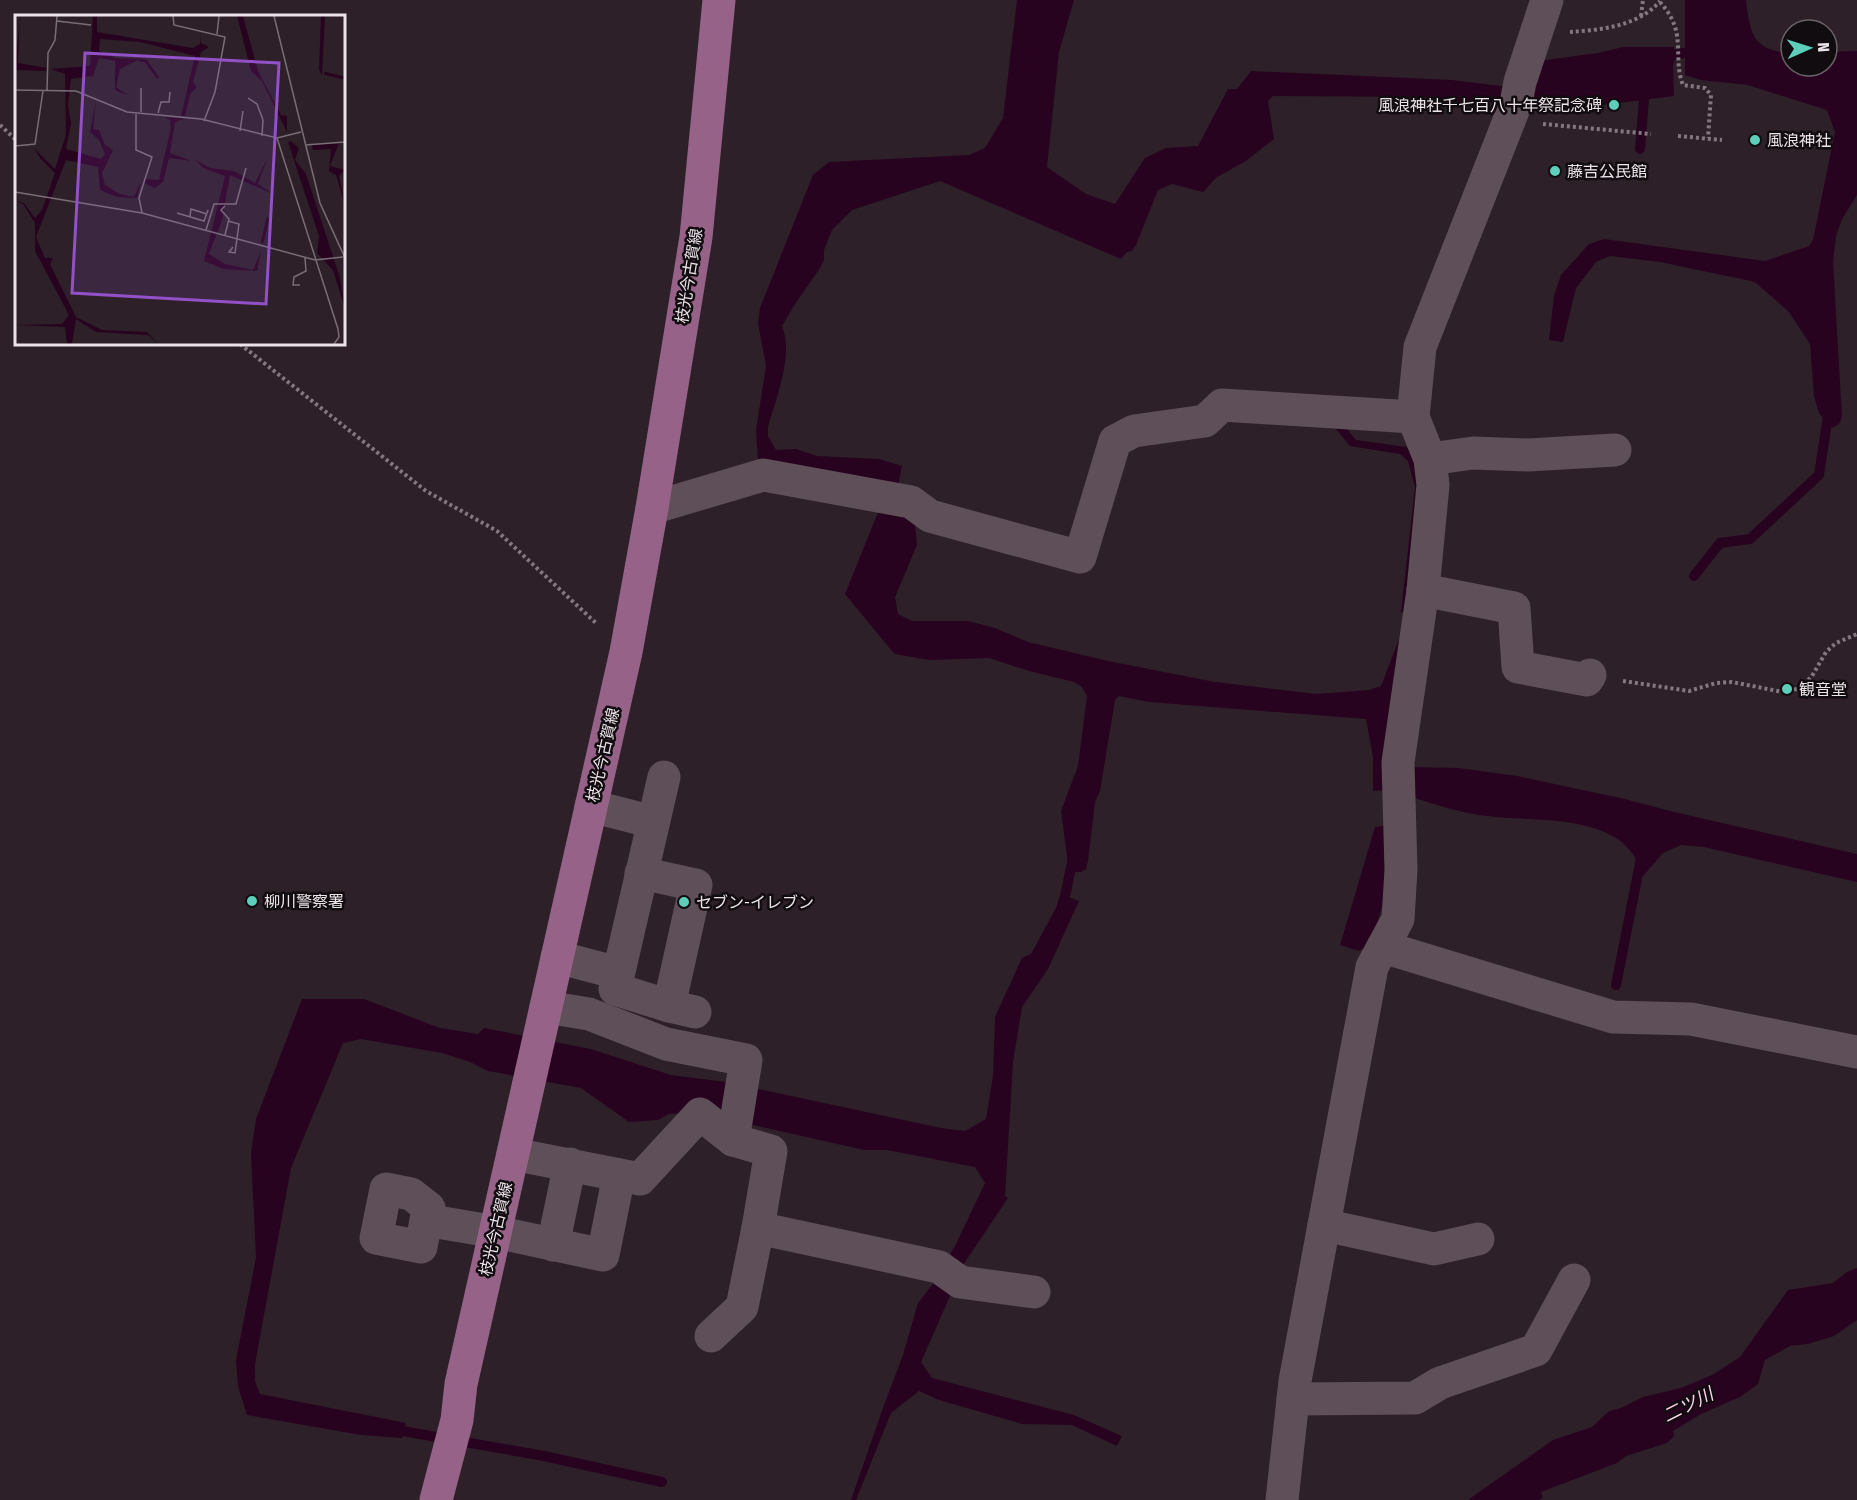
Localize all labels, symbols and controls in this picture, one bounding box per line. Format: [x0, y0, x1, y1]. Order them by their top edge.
inset map [15, 15, 345, 345]
north arrow [1779, 18, 1839, 78]
text: N [1814, 42, 1833, 53]
place label: 風浪神社千七百八十年祭記念碑 [1378, 96, 1602, 115]
marker: 風浪神社千七百八十年祭記念碑 [1607, 98, 1621, 112]
place label: 風浪神社 [1767, 131, 1831, 150]
marker: 風浪神社 [1748, 133, 1762, 147]
place label: 藤吉公民館 [1567, 162, 1647, 181]
marker: 藤吉公民館 [1548, 164, 1562, 178]
street label: 枝光今古賀線 [672, 227, 706, 325]
place label: 観音堂 [1799, 680, 1847, 699]
marker: 観音堂 [1780, 682, 1794, 696]
street label: 枝光今古賀線 [583, 706, 623, 804]
place label: 柳川警察署 [264, 892, 344, 911]
place label: セブン-イレブン [696, 893, 814, 912]
marker: 柳川警察署 [245, 894, 259, 908]
marker: セブン-イレブン [677, 895, 691, 909]
street label: 枝光今古賀線 [476, 1180, 516, 1278]
water label: 二ツ川 [1659, 1382, 1719, 1427]

